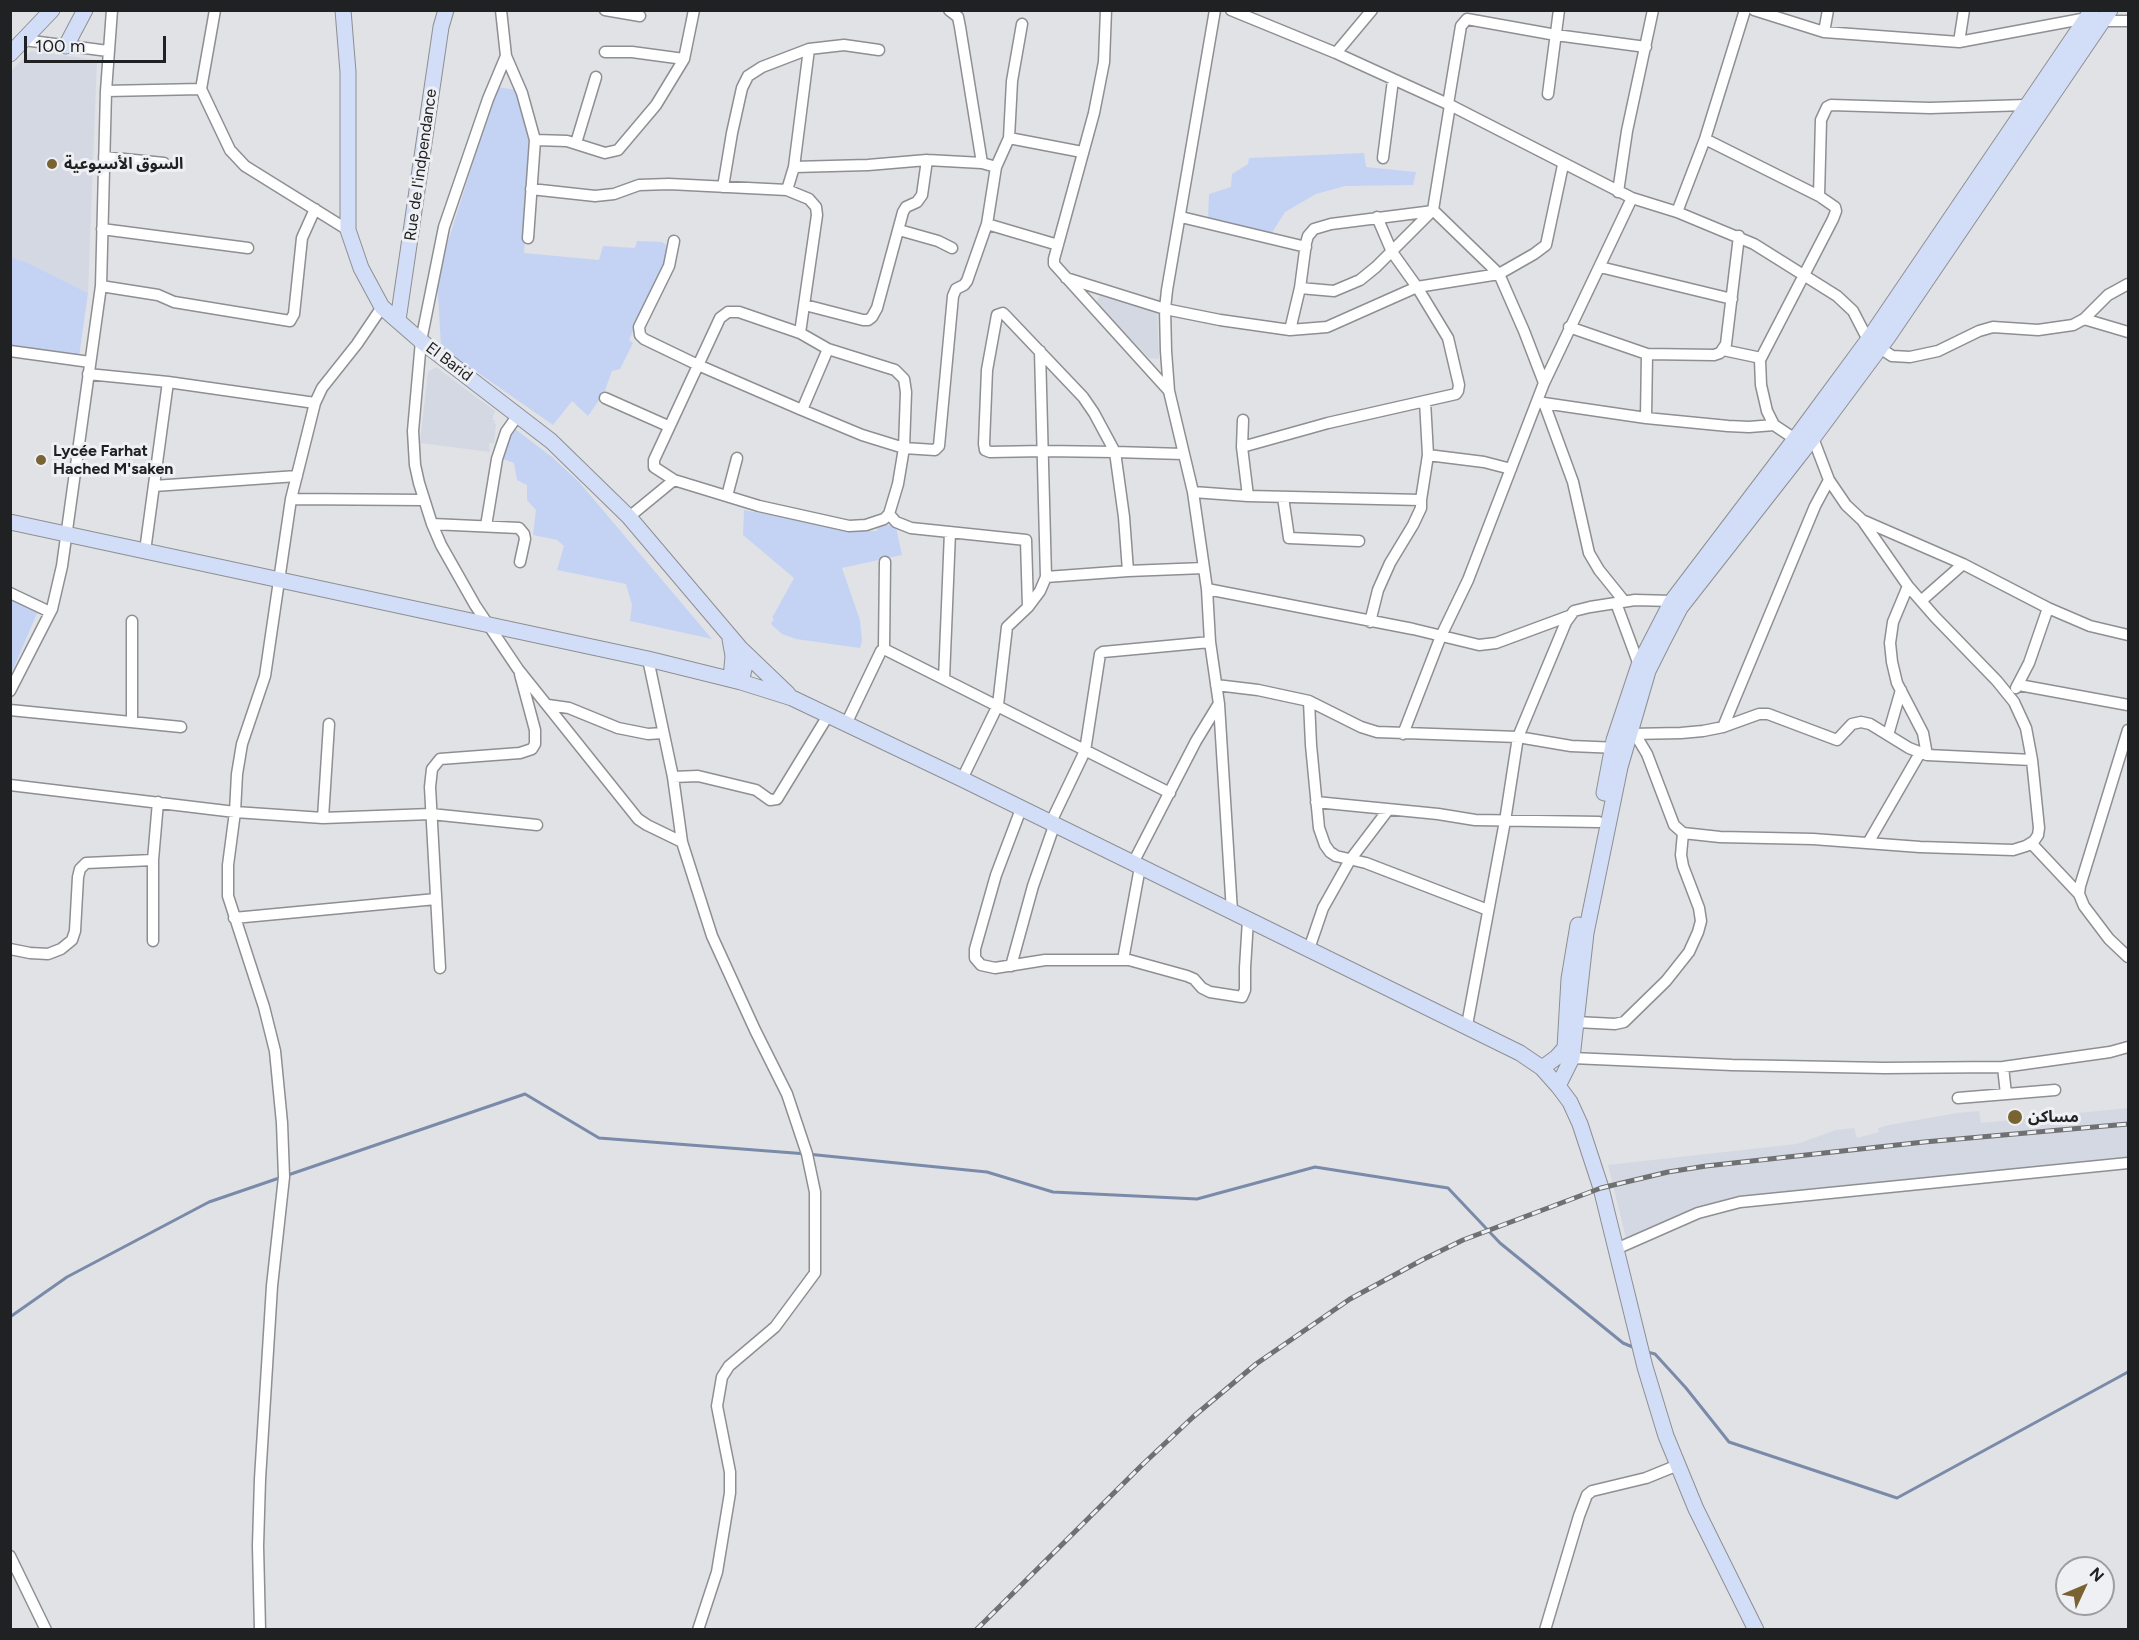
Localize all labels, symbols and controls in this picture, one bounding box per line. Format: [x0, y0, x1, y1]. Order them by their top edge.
scale bar [27, 24, 170, 62]
text: 100 m [35, 35, 85, 57]
street label: Rue de l'indpendance [401, 88, 441, 242]
place label: السوق اﻷسبوعية [64, 154, 183, 174]
marker: السوق اﻷسبوعية [45, 157, 59, 171]
street label: El Barid [422, 338, 476, 386]
place label: Lycée Farhat Hached M'saken [53, 441, 173, 479]
marker: Lycée Farhat Hached M'saken [34, 453, 48, 467]
place label: مساكن [2028, 1107, 2079, 1127]
marker: مساكن [2006, 1108, 2024, 1126]
north arrow [2055, 1556, 2115, 1616]
text: N [2086, 1563, 2108, 1586]

